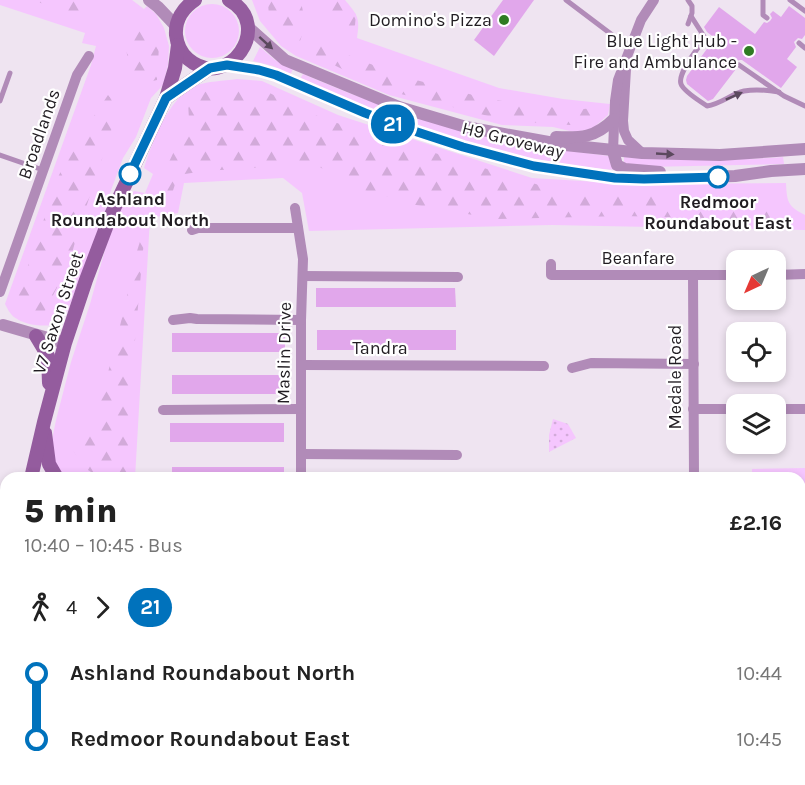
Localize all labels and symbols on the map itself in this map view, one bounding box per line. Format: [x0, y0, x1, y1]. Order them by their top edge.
place label: Domino's Pizza [369, 9, 492, 31]
marker: Domino's Pizza [497, 13, 511, 27]
place label: Blue Light Hub - Fire and Ambulance [573, 30, 737, 73]
one-way arrow [259, 36, 274, 50]
marker: Blue Light Hub - Fire and Ambulance [742, 44, 756, 58]
street label: Broadlands [13, 86, 65, 182]
one-way arrow [725, 91, 742, 100]
line badge: 21 [366, 104, 420, 144]
street label: H9 Groveway [460, 117, 567, 163]
one-way arrow [655, 150, 674, 159]
marker: Ashland Roundabout North [119, 163, 141, 185]
marker: Redmoor Roundabout East [707, 166, 729, 188]
place label: Ashland Roundabout North [51, 188, 209, 231]
place label: Redmoor Roundabout East [644, 191, 792, 234]
street label: Beanfare [601, 247, 675, 269]
street label: V7 Saxon Street [28, 249, 88, 377]
north arrow [726, 250, 786, 310]
street label: Maslin Drive [272, 302, 296, 404]
street label: Medale Road [664, 324, 686, 430]
street label: Tandra [352, 337, 408, 359]

